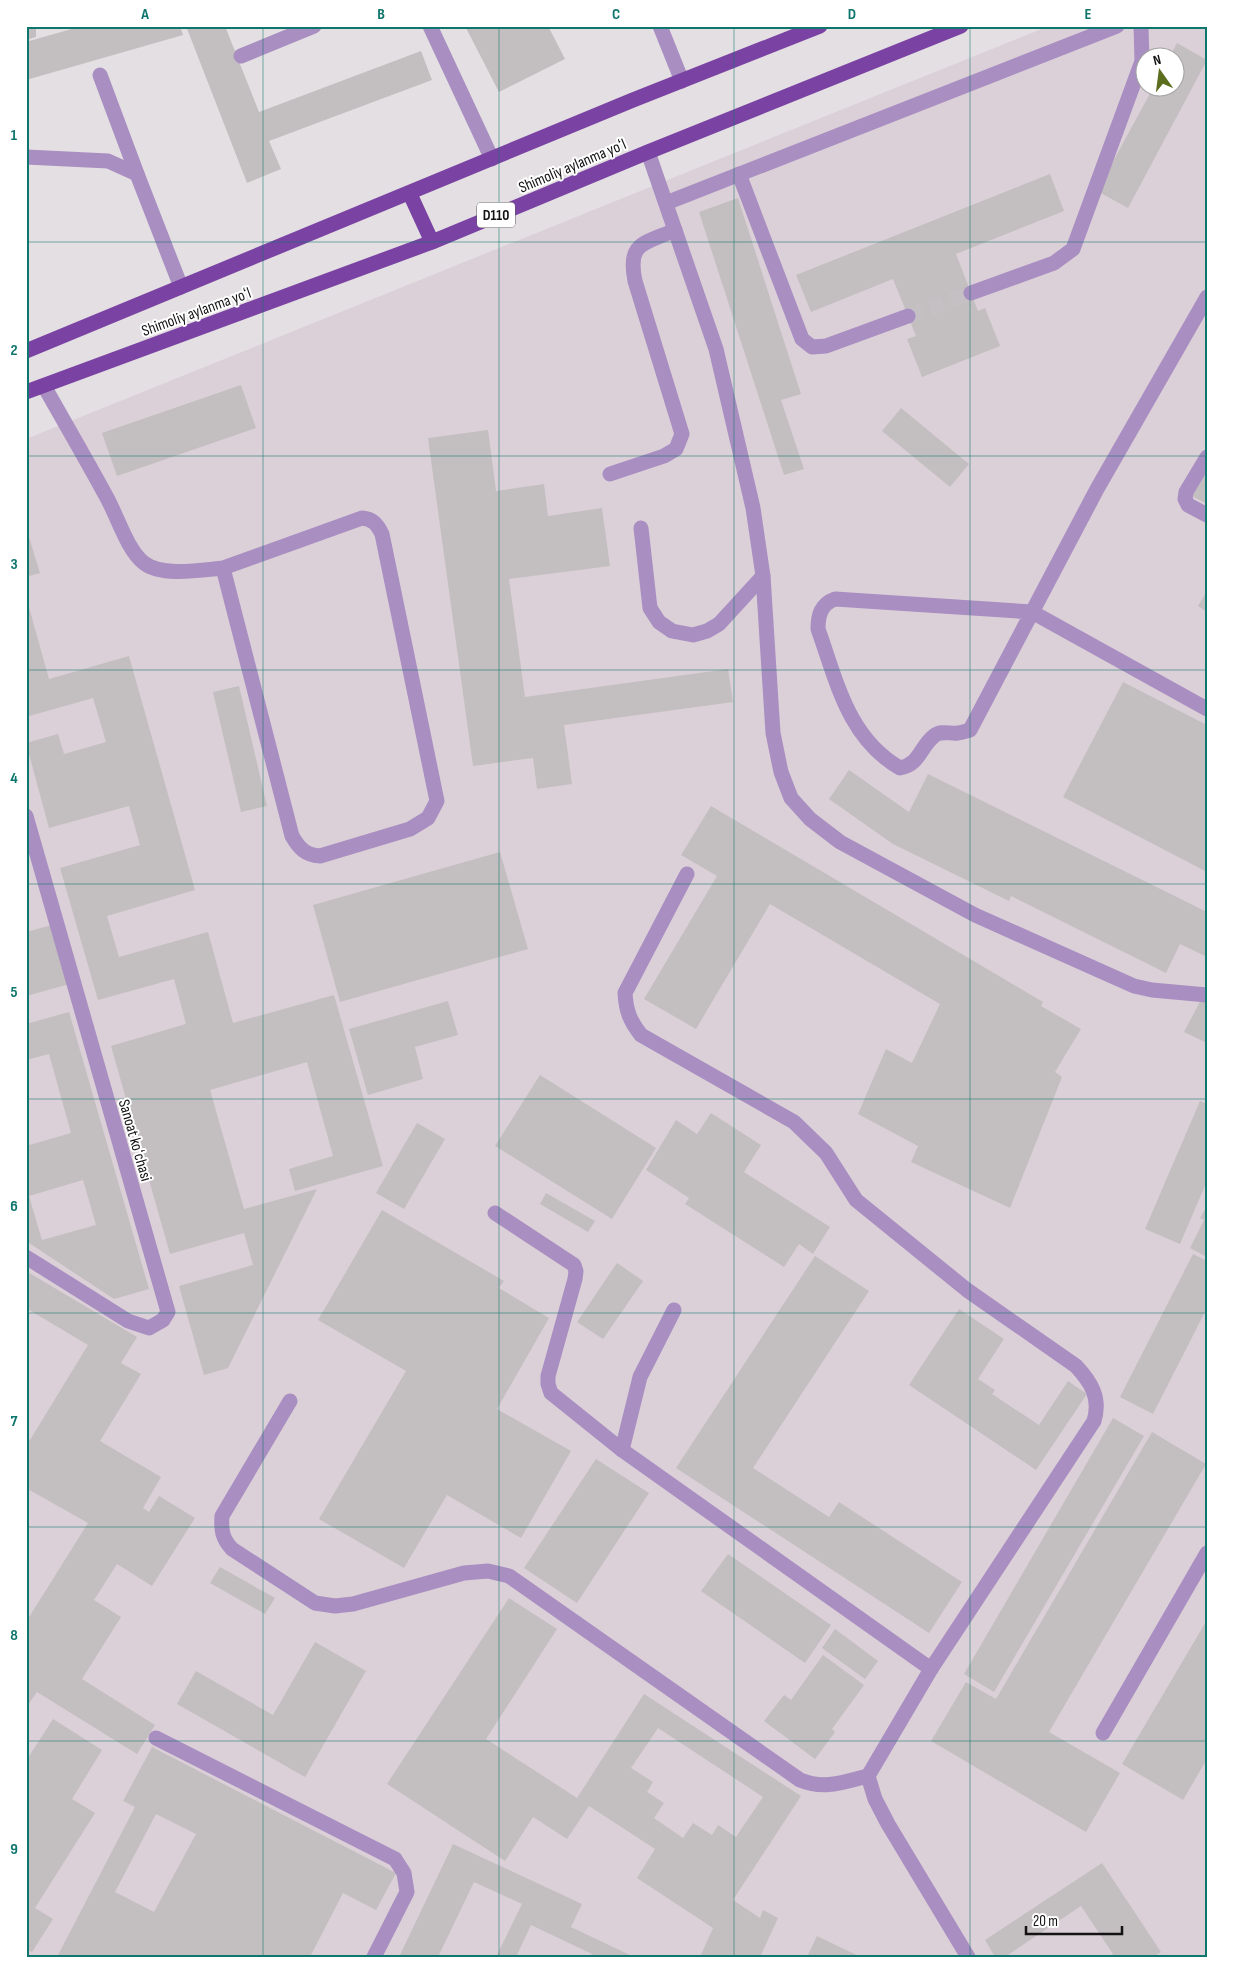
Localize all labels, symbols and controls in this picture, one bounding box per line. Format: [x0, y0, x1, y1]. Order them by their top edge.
text: A [140, 5, 149, 24]
text: B [377, 5, 385, 24]
text: C [612, 5, 620, 24]
text: D [848, 5, 856, 24]
text: E [1085, 5, 1092, 24]
north arrow [1136, 48, 1186, 98]
text: N [1151, 51, 1163, 69]
text: 1 [11, 126, 18, 145]
street label: Shimoliy aylanma yoʻl [516, 135, 629, 198]
road number: D110 [477, 202, 515, 228]
street label: Shimoliy aylanma yoʻl [139, 284, 254, 341]
text: 2 [10, 341, 18, 360]
text: 3 [10, 555, 18, 574]
text: 4 [10, 769, 18, 788]
text: 5 [10, 983, 18, 1002]
street label: Sanoat koʻchasi [114, 1097, 155, 1184]
text: 6 [10, 1197, 18, 1216]
text: 7 [11, 1412, 18, 1431]
text: 8 [10, 1626, 18, 1645]
text: 9 [10, 1840, 18, 1859]
scale bar [1026, 1903, 1122, 1935]
text: 20 m [1033, 1912, 1058, 1931]

